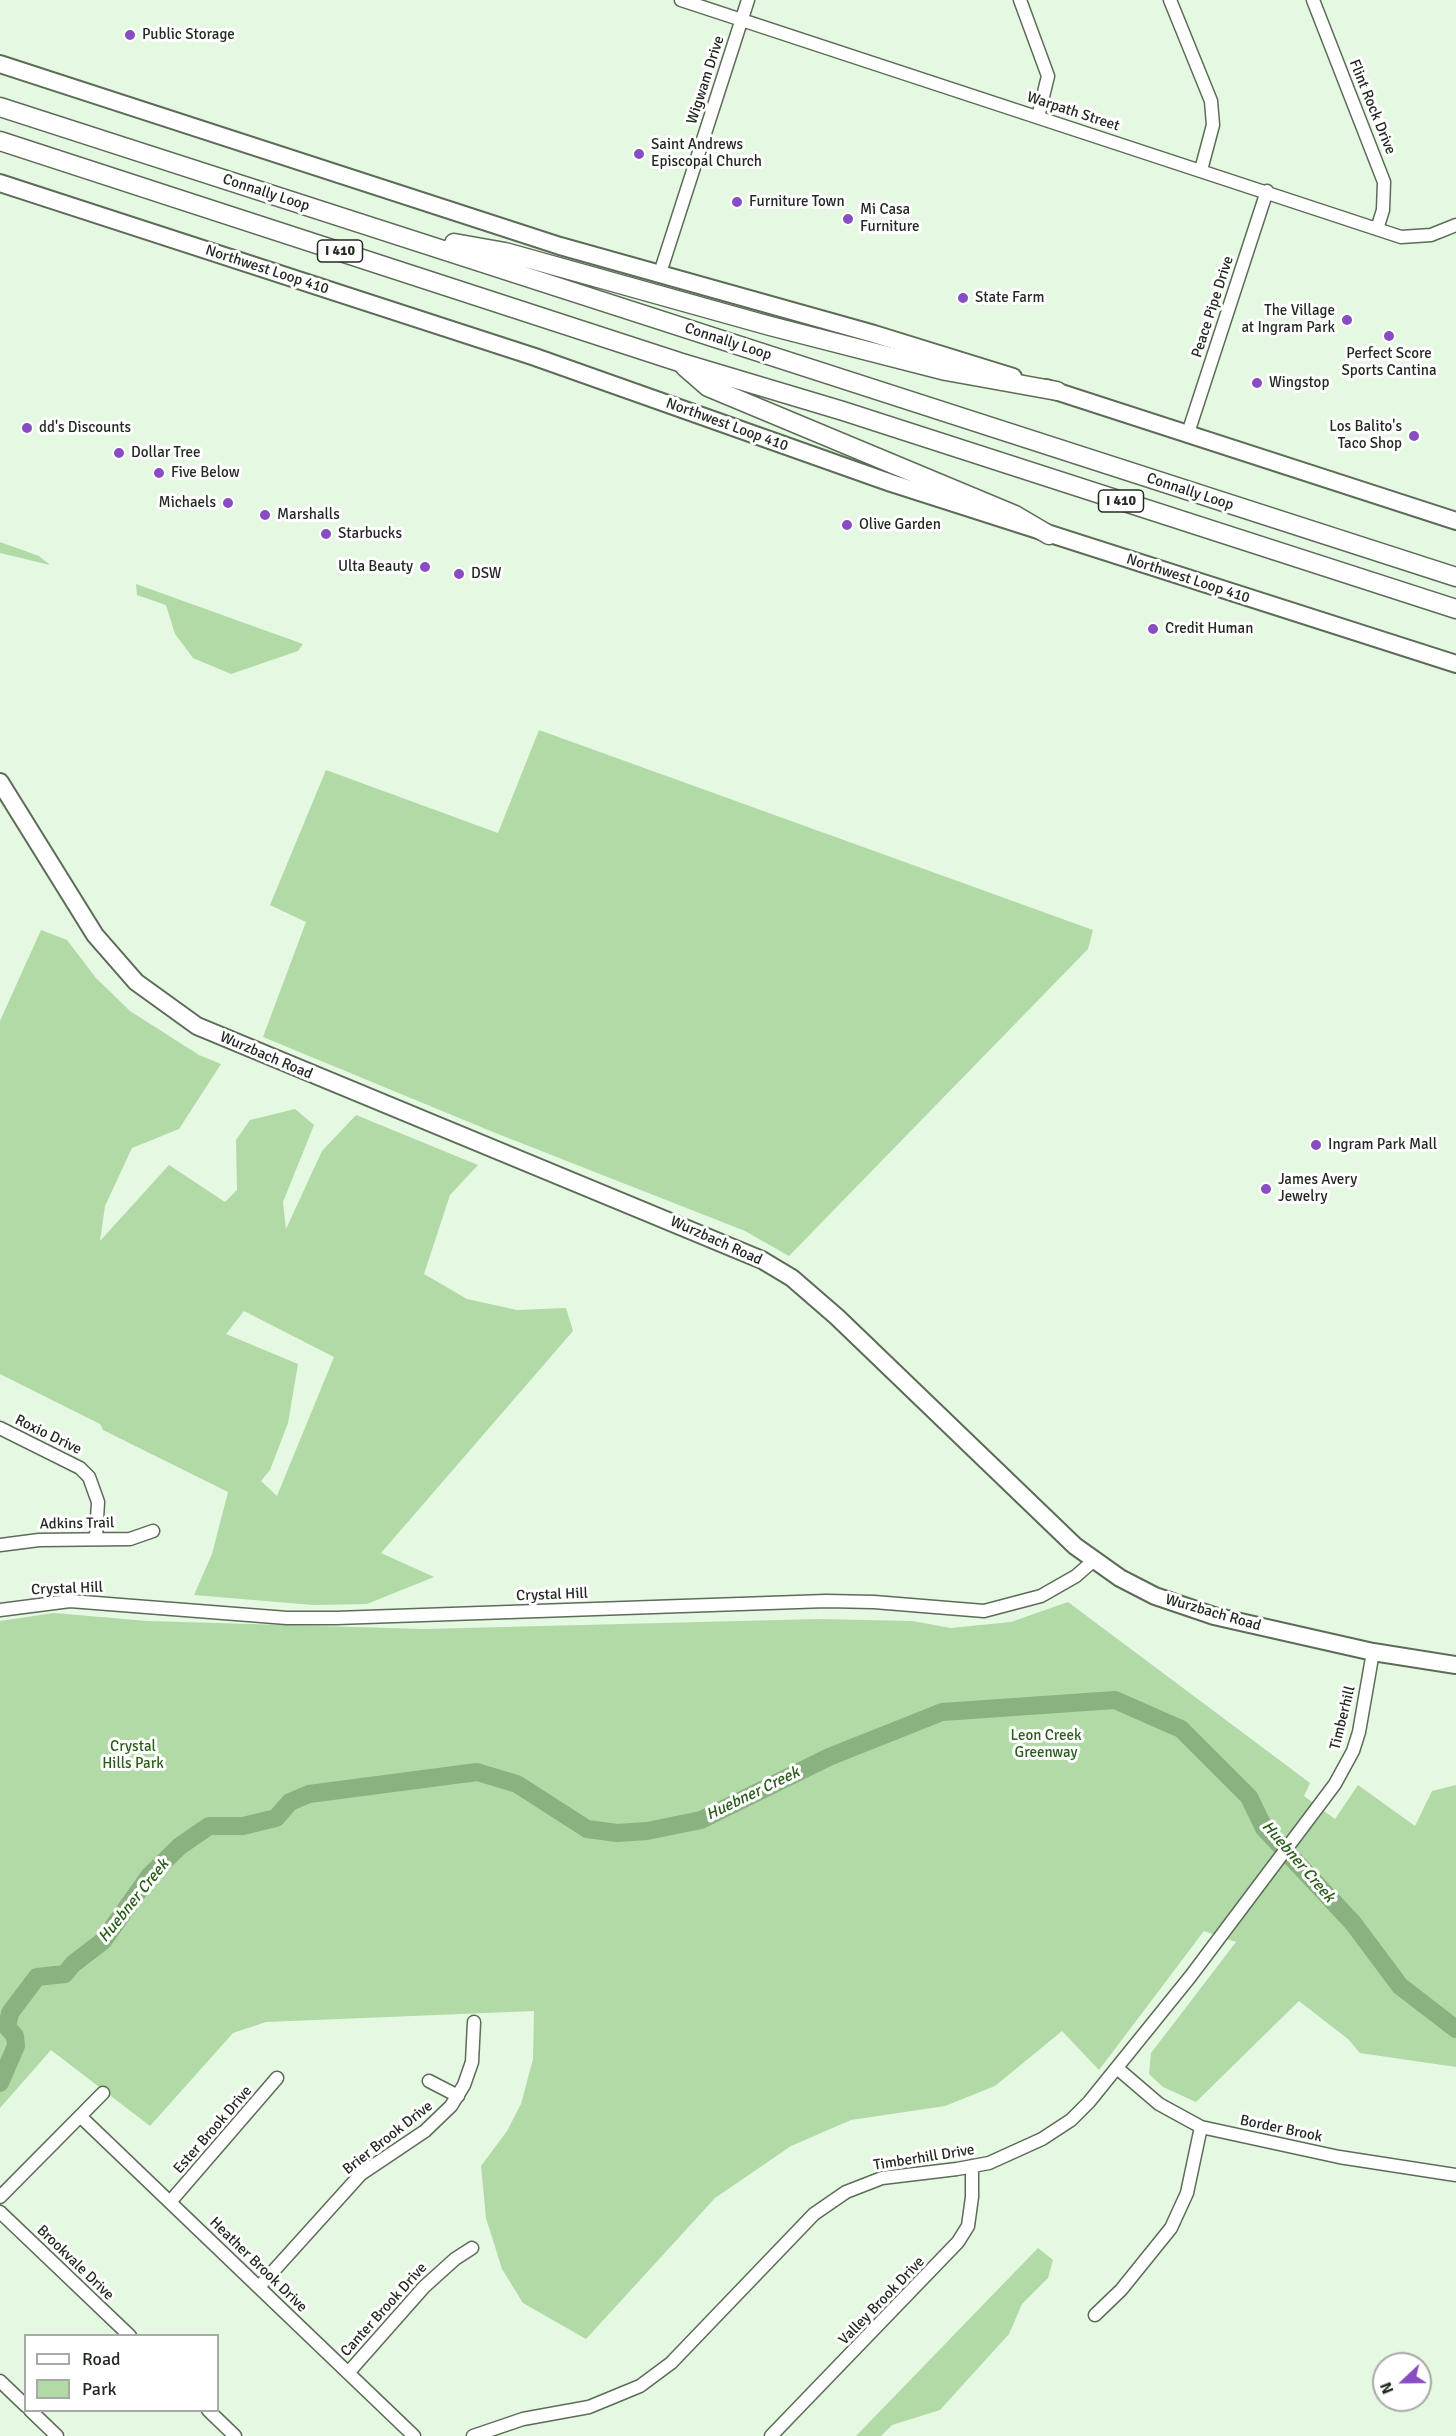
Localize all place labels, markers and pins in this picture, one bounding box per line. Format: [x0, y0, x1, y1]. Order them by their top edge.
place label: Public Storage [142, 26, 235, 44]
marker: Public Storage [123, 28, 137, 42]
place label: Saint Andrews Episcopal Church [651, 136, 762, 171]
marker: Saint Andrews Episcopal Church [632, 147, 646, 161]
place label: Furniture Town [749, 193, 845, 211]
marker: Furniture Town [730, 195, 744, 209]
place label: Mi Casa Furniture [860, 201, 920, 236]
marker: Mi Casa Furniture [841, 212, 855, 226]
place label: State Farm [975, 289, 1044, 307]
marker: State Farm [956, 291, 970, 305]
place label: The Village at Ingram Park [1241, 302, 1335, 337]
marker: The Village at Ingram Park [1340, 313, 1354, 327]
marker: Perfect Score Sports Cantina [1382, 329, 1396, 343]
place label: Perfect Score Sports Cantina [1342, 345, 1436, 380]
place label: Wingstop [1269, 374, 1329, 392]
marker: Wingstop [1250, 376, 1264, 390]
place label: Los Balito's Taco Shop [1329, 418, 1402, 453]
place label: dd's Discounts [39, 419, 131, 437]
marker: dd's Discounts [20, 421, 34, 435]
marker: Los Balito's Taco Shop [1407, 429, 1421, 443]
place label: Dollar Tree [131, 444, 201, 462]
marker: Dollar Tree [112, 446, 126, 460]
place label: Five Below [171, 464, 239, 482]
marker: Five Below [152, 466, 166, 480]
place label: Michaels [159, 494, 216, 512]
marker: Michaels [221, 496, 235, 510]
place label: Marshalls [277, 506, 340, 524]
marker: Marshalls [258, 508, 272, 522]
place label: Olive Garden [859, 516, 941, 534]
marker: Olive Garden [840, 518, 854, 532]
place label: Starbucks [338, 525, 402, 543]
marker: Starbucks [319, 527, 333, 541]
place label: Ulta Beauty [338, 558, 413, 576]
marker: Ulta Beauty [418, 560, 432, 574]
place label: DSW [471, 565, 501, 583]
marker: DSW [452, 567, 466, 581]
place label: Credit Human [1165, 620, 1253, 638]
marker: Credit Human [1146, 622, 1160, 636]
place label: Ingram Park Mall [1328, 1136, 1437, 1154]
marker: Ingram Park Mall [1309, 1138, 1323, 1152]
place label: James Avery Jewelry [1278, 1171, 1357, 1206]
marker: James Avery Jewelry [1259, 1182, 1273, 1196]

